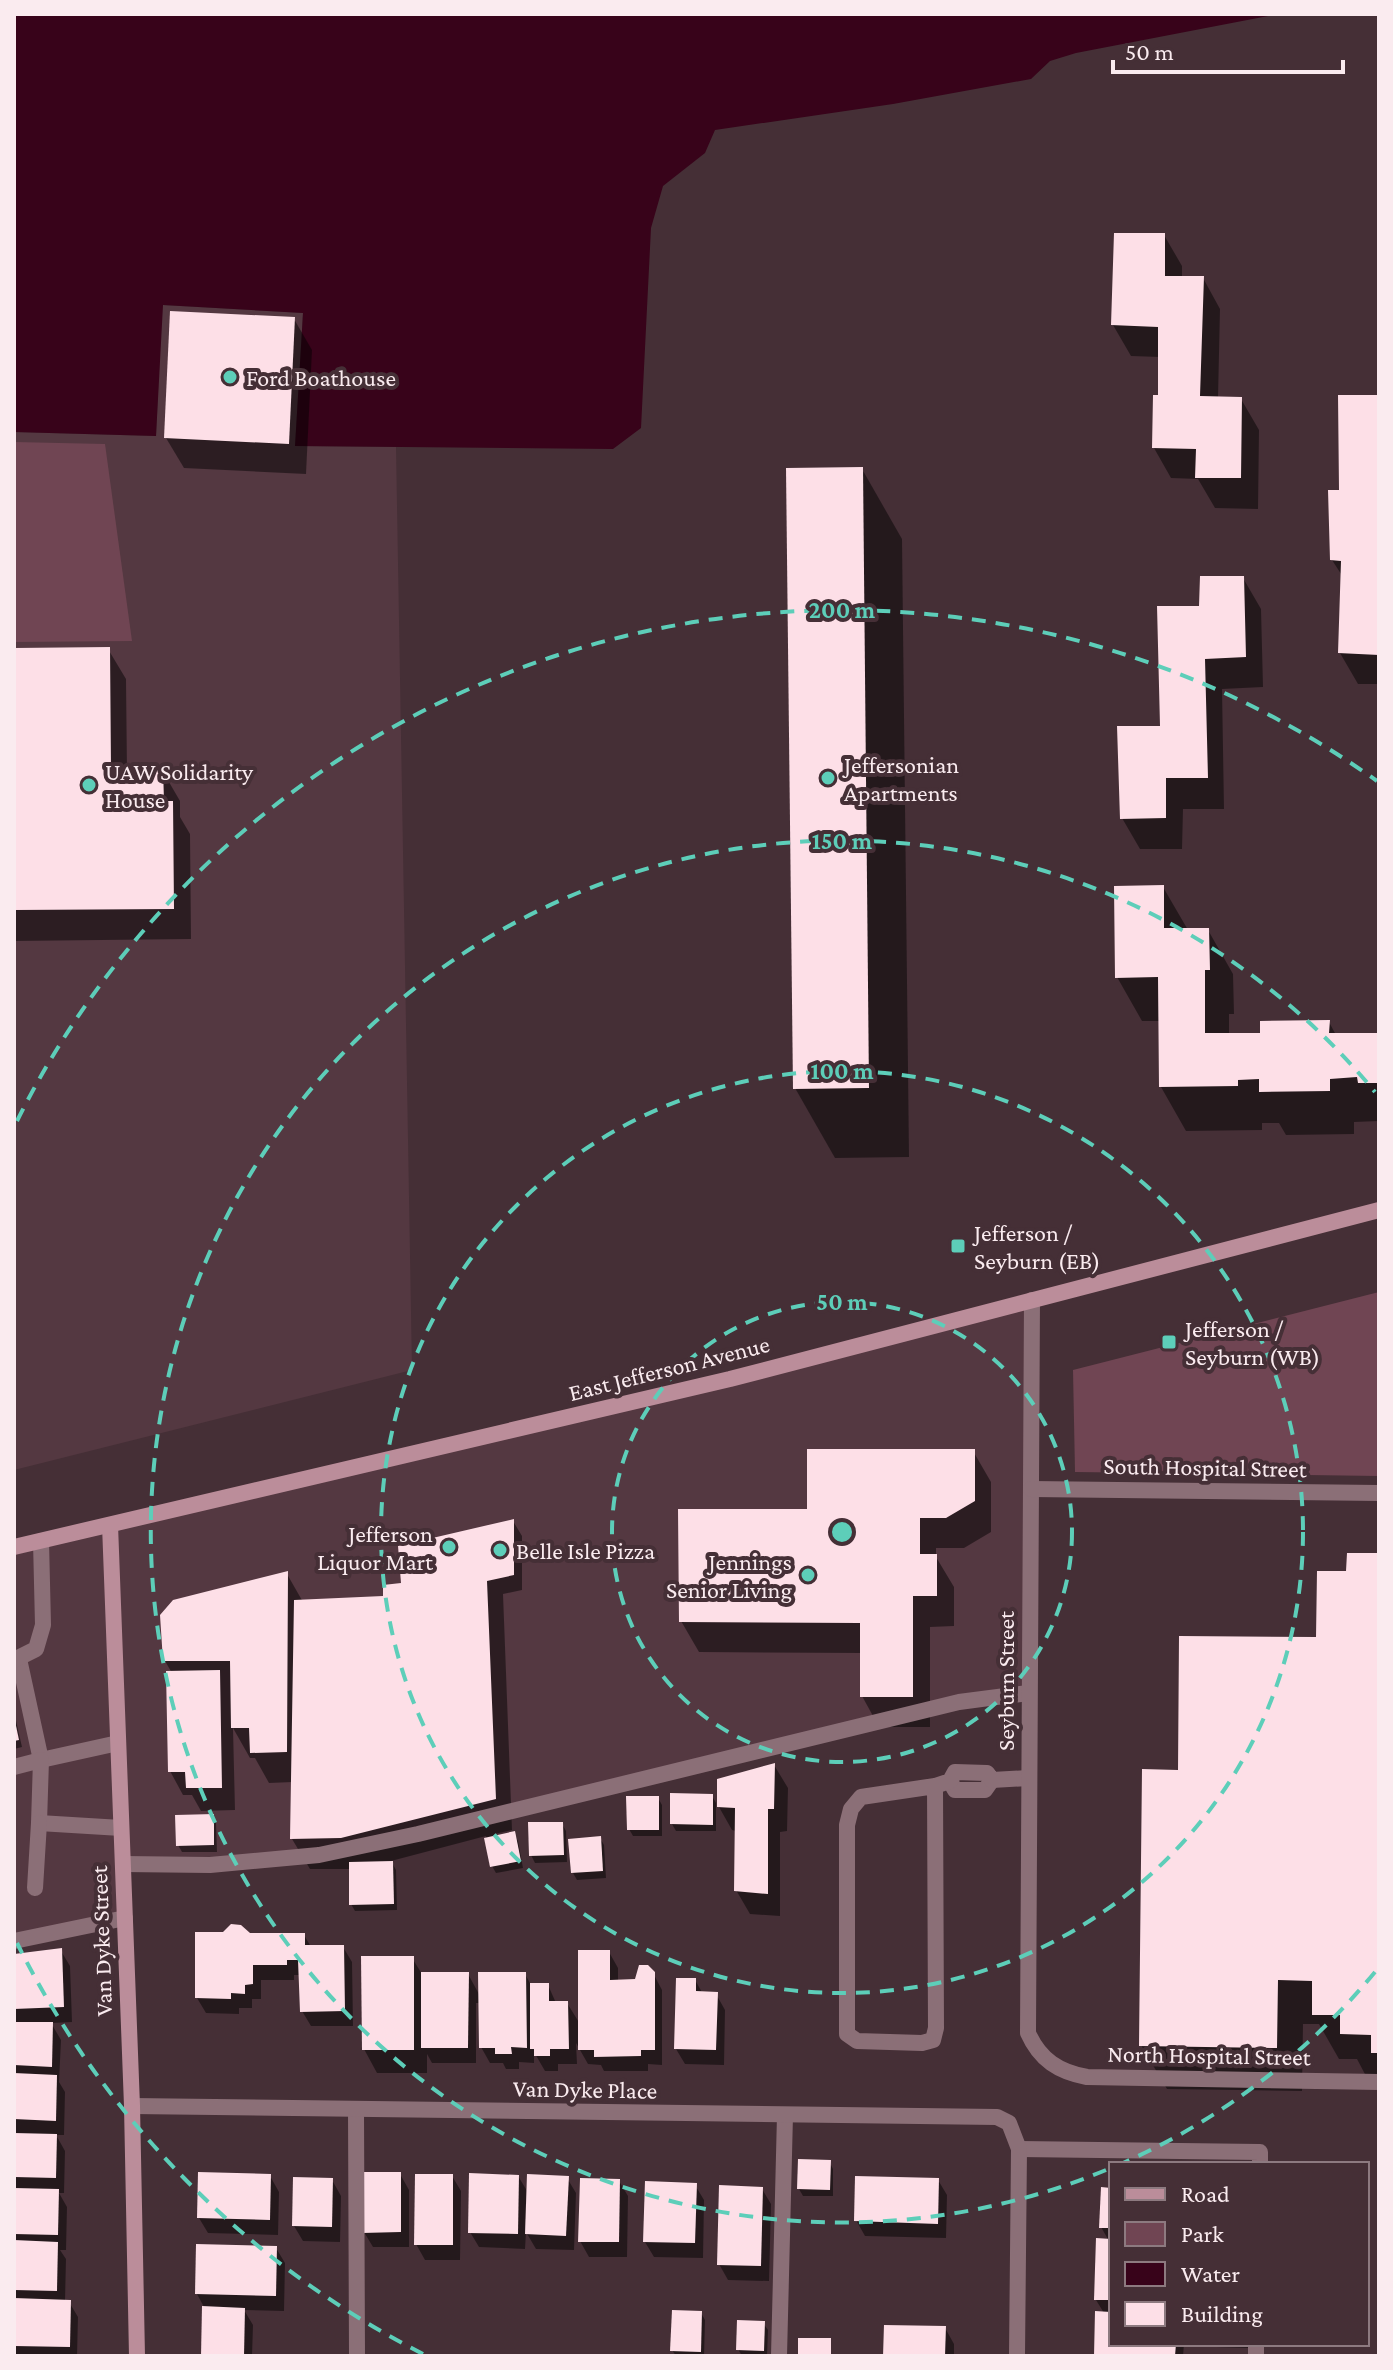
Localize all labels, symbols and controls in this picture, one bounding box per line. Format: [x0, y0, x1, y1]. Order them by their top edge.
scale bar [1113, 24, 1343, 74]
text: 50 m [1125, 38, 1174, 65]
place label: Ford Boathouse [246, 364, 396, 391]
marker: Ford Boathouse [221, 368, 239, 386]
text: 200 m [809, 596, 876, 623]
place label: Jeffersonian Apartments [842, 751, 959, 806]
place label: UAW Solidarity House [105, 758, 254, 813]
marker: Jeffersonian Apartments [819, 769, 837, 787]
marker: UAW Solidarity House [80, 776, 98, 794]
text: 150 m [812, 827, 873, 854]
text: 100 m [810, 1057, 874, 1084]
place label: Jefferson / Seyburn (EB) [972, 1219, 1100, 1275]
marker: Jefferson / Seyburn (EB) [949, 1237, 967, 1255]
text: 50 m [816, 1288, 868, 1315]
place label: Jefferson / Seyburn (WB) [1183, 1315, 1320, 1371]
street label: East Jefferson Avenue [566, 1330, 772, 1406]
marker: Jefferson / Seyburn (WB) [1160, 1333, 1178, 1351]
street label: South Hospital Street [1103, 1452, 1308, 1482]
centre of rings [828, 1518, 856, 1546]
place label: Jefferson Liquor Mart [317, 1520, 434, 1575]
place label: Belle Isle Pizza [516, 1537, 655, 1564]
marker: Jefferson Liquor Mart [440, 1538, 458, 1556]
marker: Belle Isle Pizza [491, 1541, 509, 1559]
place label: Jennings Senior Living [666, 1548, 792, 1603]
marker: Jennings Senior Living [799, 1566, 817, 1584]
street label: Seyburn Street [992, 1610, 1019, 1751]
street label: Van Dyke Street [85, 1864, 117, 2017]
street label: North Hospital Street [1107, 2040, 1312, 2070]
street label: Van Dyke Place [513, 2074, 657, 2104]
legend [1109, 2162, 1369, 2346]
text: Road [1181, 2180, 1230, 2207]
text: Park [1181, 2220, 1224, 2247]
text: Water [1181, 2260, 1240, 2287]
text: Building [1181, 2300, 1263, 2327]

